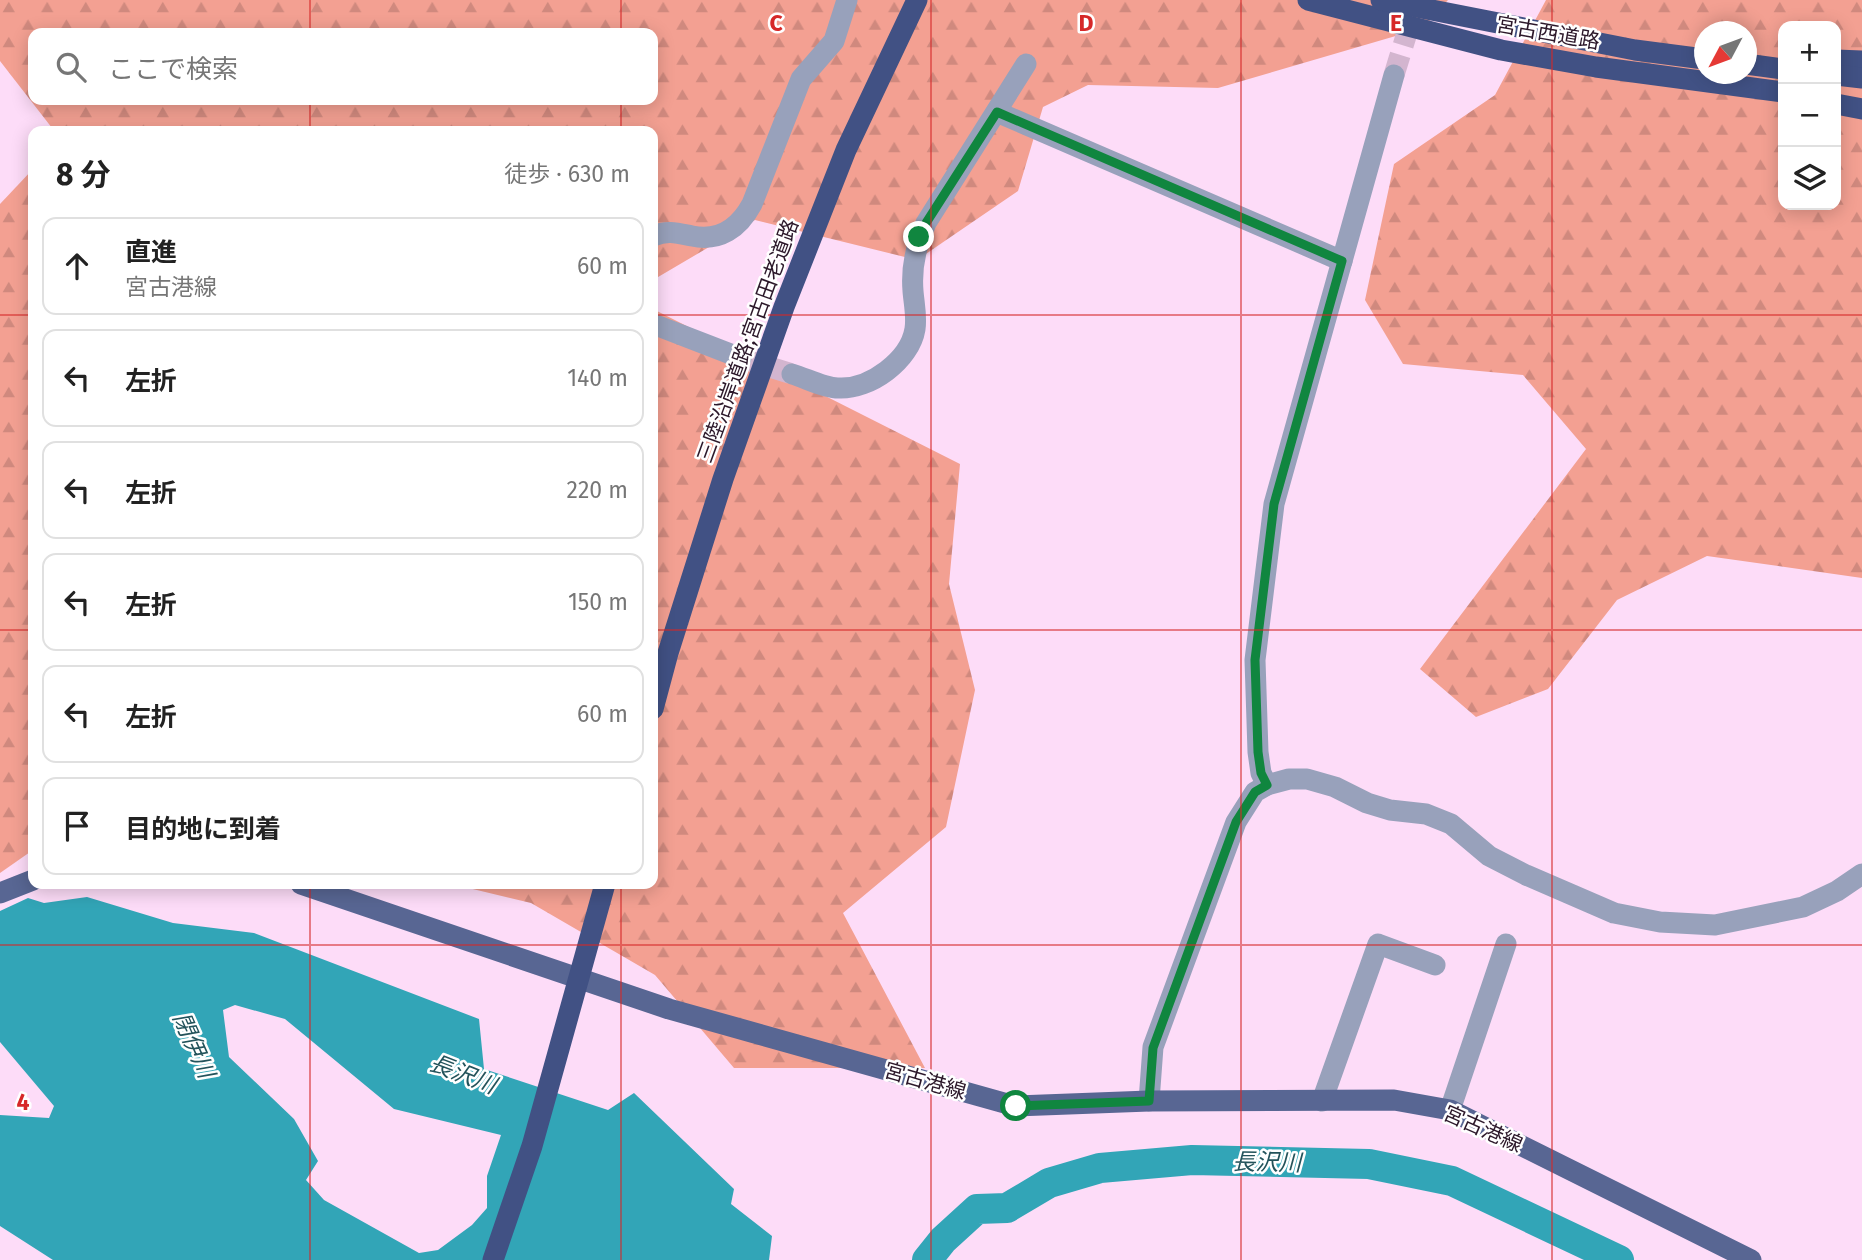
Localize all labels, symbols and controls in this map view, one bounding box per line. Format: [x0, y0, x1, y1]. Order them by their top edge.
text: C [769, 9, 783, 37]
text: D [1079, 9, 1094, 37]
text: E [1390, 9, 1402, 37]
street label: 宮古西道路 [1494, 11, 1602, 55]
north arrow [1694, 21, 1757, 84]
map controls [1778, 21, 1841, 210]
button: + [1778, 21, 1841, 84]
search box [28, 28, 658, 105]
icon: search [52, 48, 90, 86]
text: ここで検索 [108, 54, 238, 85]
button: − [1778, 84, 1841, 147]
button: layers [1778, 147, 1841, 210]
text: 8 分 [56, 157, 111, 193]
text: 徒歩 · 630 m [504, 160, 630, 188]
street label: 三陸沿岸道路;宮古田老道路 [692, 216, 804, 466]
route end [903, 221, 934, 252]
text: 直進 [125, 237, 177, 268]
icon: ahead [58, 247, 96, 285]
text: 60 m [577, 252, 628, 280]
text: 宮古港線 [125, 273, 217, 301]
icon: left [58, 359, 96, 397]
text: 140 m [567, 364, 628, 392]
text: 左折 [125, 366, 177, 397]
icon: left [58, 471, 96, 509]
text: 220 m [567, 476, 628, 504]
text: 左折 [125, 478, 177, 509]
icon: left [58, 583, 96, 621]
text: 150 m [568, 588, 628, 616]
text: 左折 [125, 590, 177, 621]
icon: left [58, 695, 96, 733]
text: 60 m [577, 700, 628, 728]
text: 左折 [125, 702, 177, 733]
icon: arrive [58, 807, 96, 845]
text: 目的地に到着 [125, 814, 281, 845]
water label: 閉伊川 [167, 1008, 222, 1085]
water label: 長沢川 [426, 1049, 503, 1101]
street label: 宮古港線 [881, 1057, 969, 1105]
text: 4 [17, 1088, 30, 1116]
route start [1000, 1090, 1031, 1121]
street label: 宮古港線 [1439, 1100, 1527, 1158]
water label: 長沢川 [1232, 1147, 1305, 1177]

